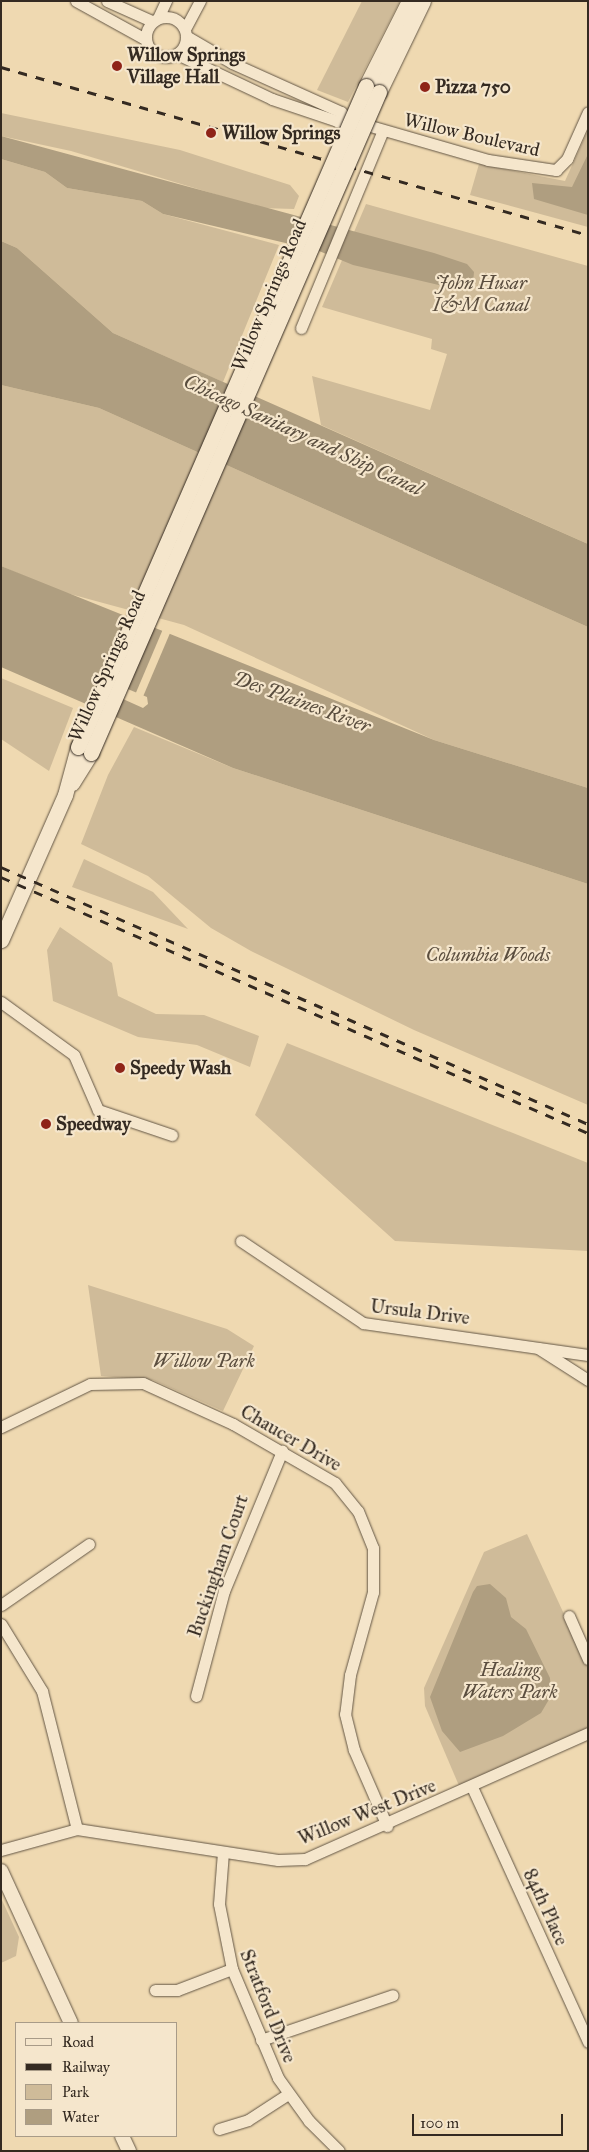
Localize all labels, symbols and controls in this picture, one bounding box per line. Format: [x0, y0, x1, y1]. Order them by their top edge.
place label: Willow Springs Village Hall [127, 44, 245, 88]
marker: Willow Springs Village Hall [111, 60, 123, 72]
place label: Pizza 750 [435, 76, 511, 98]
marker: Pizza 750 [419, 81, 431, 93]
street label: Willow Boulevard [402, 108, 542, 162]
place label: Willow Springs [222, 122, 340, 144]
marker: Willow Springs [204, 126, 218, 140]
street label: Willow Springs Road [227, 216, 311, 374]
park label: John Husar I&M Canal [433, 272, 529, 316]
water label: Chicago Sanitary and Ship Canal [180, 369, 426, 501]
street label: Willow Springs Road [63, 587, 151, 745]
water label: Des Plaines River [230, 666, 374, 738]
park label: Columbia Woods [426, 944, 550, 966]
place label: Speedy Wash [130, 1057, 231, 1079]
marker: Speedy Wash [114, 1062, 126, 1074]
place label: Speedway [56, 1113, 131, 1135]
marker: Speedway [40, 1118, 52, 1130]
street label: Ursula Drive [369, 1295, 471, 1329]
park label: Willow Park [153, 1350, 255, 1372]
street label: Chaucer Drive [236, 1400, 346, 1476]
street label: Buckingham Court [183, 1492, 253, 1640]
park label: Healing Waters Park [462, 1659, 558, 1703]
street label: Willow West Drive [295, 1774, 439, 1850]
street label: 84th Place [519, 1865, 573, 1949]
street label: Stratford Drive [235, 1946, 301, 2066]
legend [15, 2022, 178, 2137]
text: Road [62, 2033, 94, 2051]
text: Railway [62, 2058, 110, 2076]
text: Park [62, 2083, 89, 2101]
scale bar [414, 2104, 565, 2136]
text: Water [62, 2108, 99, 2126]
text: 100 m [420, 2114, 459, 2132]

